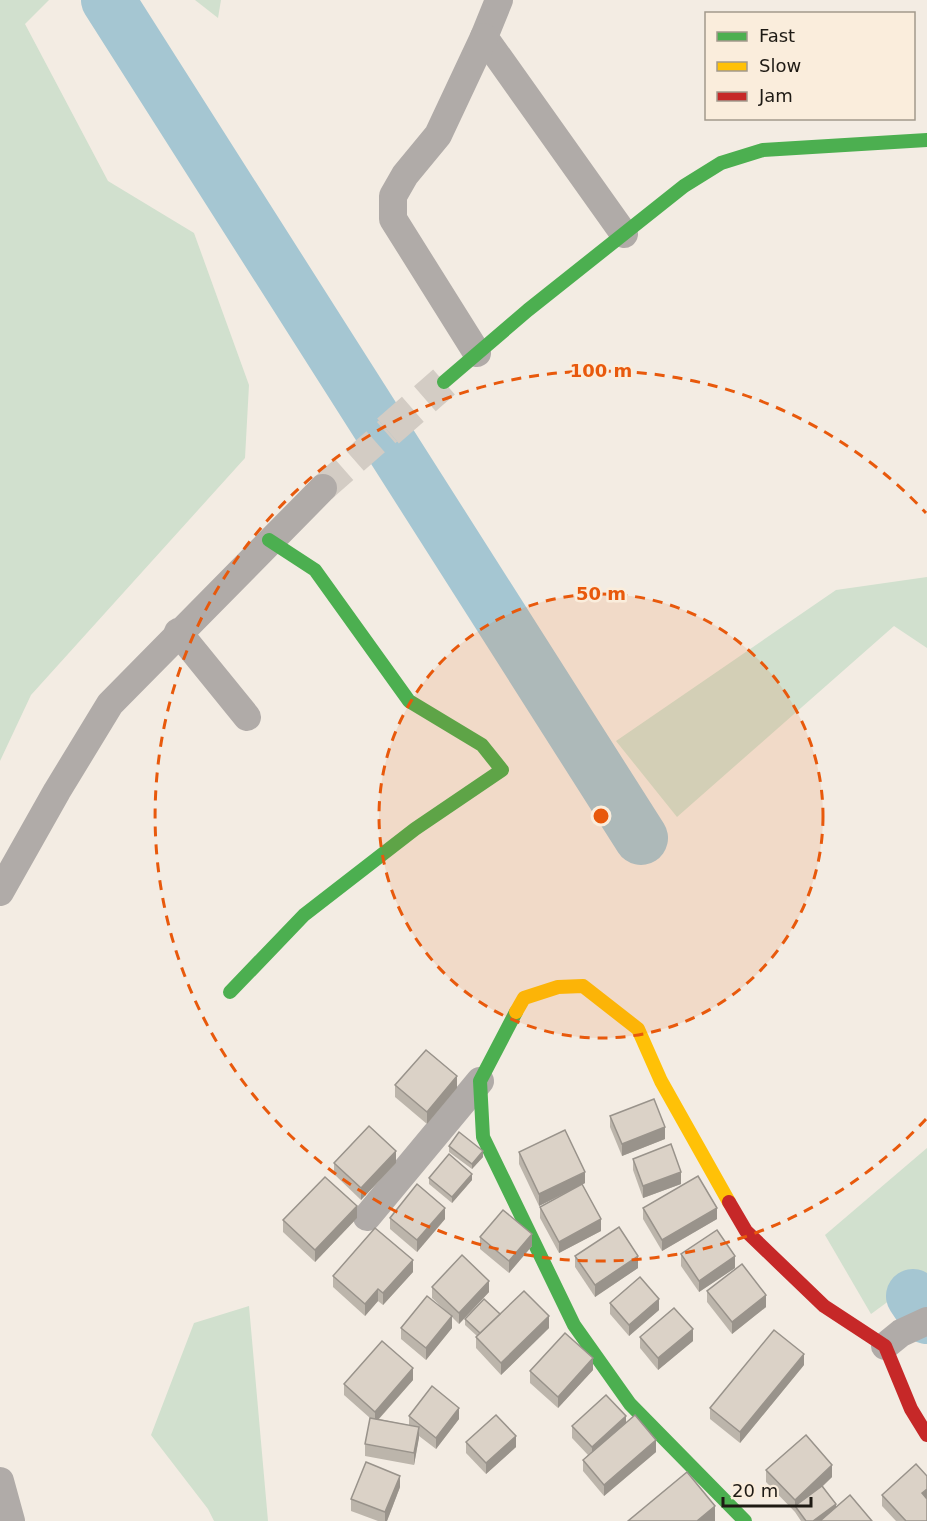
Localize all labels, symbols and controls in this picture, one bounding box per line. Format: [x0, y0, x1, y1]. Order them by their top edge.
legend [705, 12, 915, 120]
text: Fast [759, 25, 795, 46]
text: Slow [759, 55, 801, 76]
text: Jam [758, 85, 793, 106]
text: 100 m [570, 360, 632, 381]
text: 50 m [576, 583, 626, 604]
centre of rings [591, 806, 611, 826]
scale bar [723, 1470, 812, 1508]
text: 20 m [732, 1480, 778, 1501]

